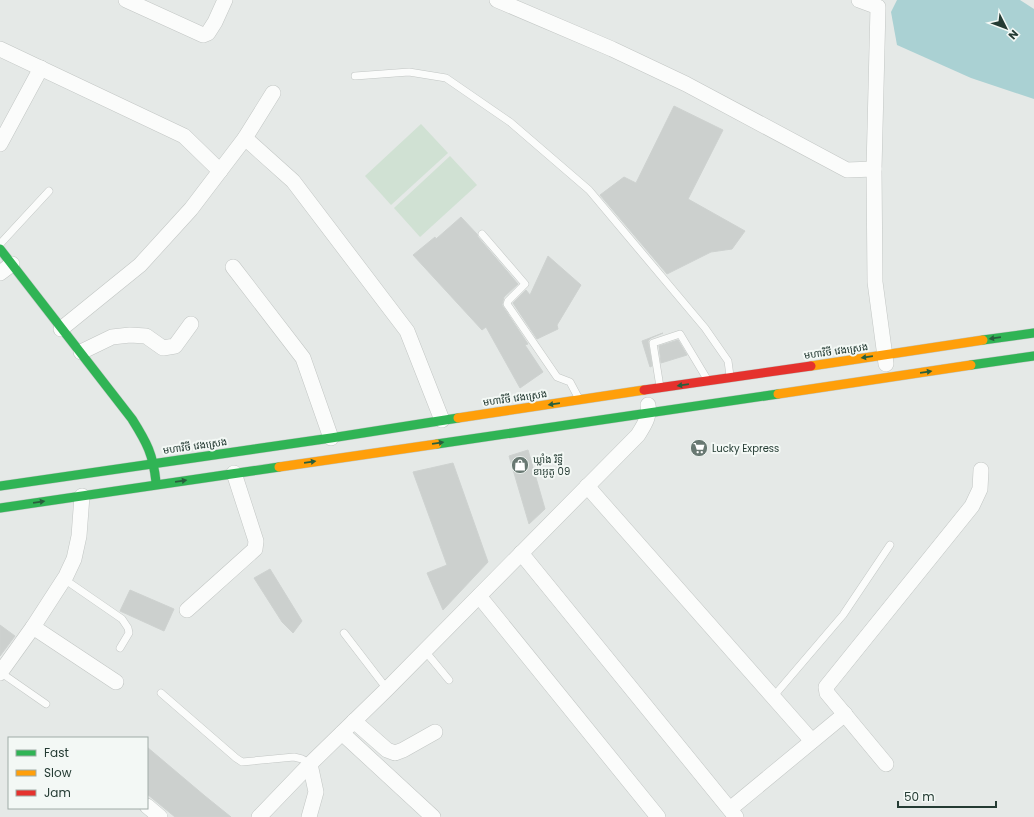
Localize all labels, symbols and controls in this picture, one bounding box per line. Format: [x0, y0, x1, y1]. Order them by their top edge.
north arrow [986, 8, 1026, 48]
text: N [1005, 26, 1022, 43]
one-way arrow [989, 335, 1001, 341]
street label: មហាវិថី វេងស្រេង [803, 339, 869, 363]
one-way arrow [861, 354, 873, 360]
one-way arrow [920, 369, 932, 375]
one-way arrow [677, 382, 689, 388]
street label: មហាវិថី វេងស្រេង [482, 386, 548, 410]
one-way arrow [548, 401, 560, 407]
street label: មហាវិថី វេងស្រេង [162, 434, 228, 458]
supermarket icon: Lucky Express [689, 438, 709, 458]
one-way arrow [432, 440, 444, 446]
place label: Lucky Express [712, 441, 779, 456]
place label: ឃ្លាំង រិទ្ធី ខាអូតូ 09 [533, 452, 570, 479]
shop icon: ឃ្លាំង រិទ្ធី ខាអូតូ 09 [510, 455, 530, 475]
one-way arrow [304, 459, 316, 465]
one-way arrow [175, 478, 187, 484]
one-way arrow [33, 499, 45, 505]
legend [8, 737, 148, 809]
text: Fast [44, 744, 69, 761]
text: Slow [44, 764, 72, 781]
scale bar [898, 783, 996, 809]
text: Jam [44, 784, 71, 801]
text: 50 m [904, 788, 935, 805]

